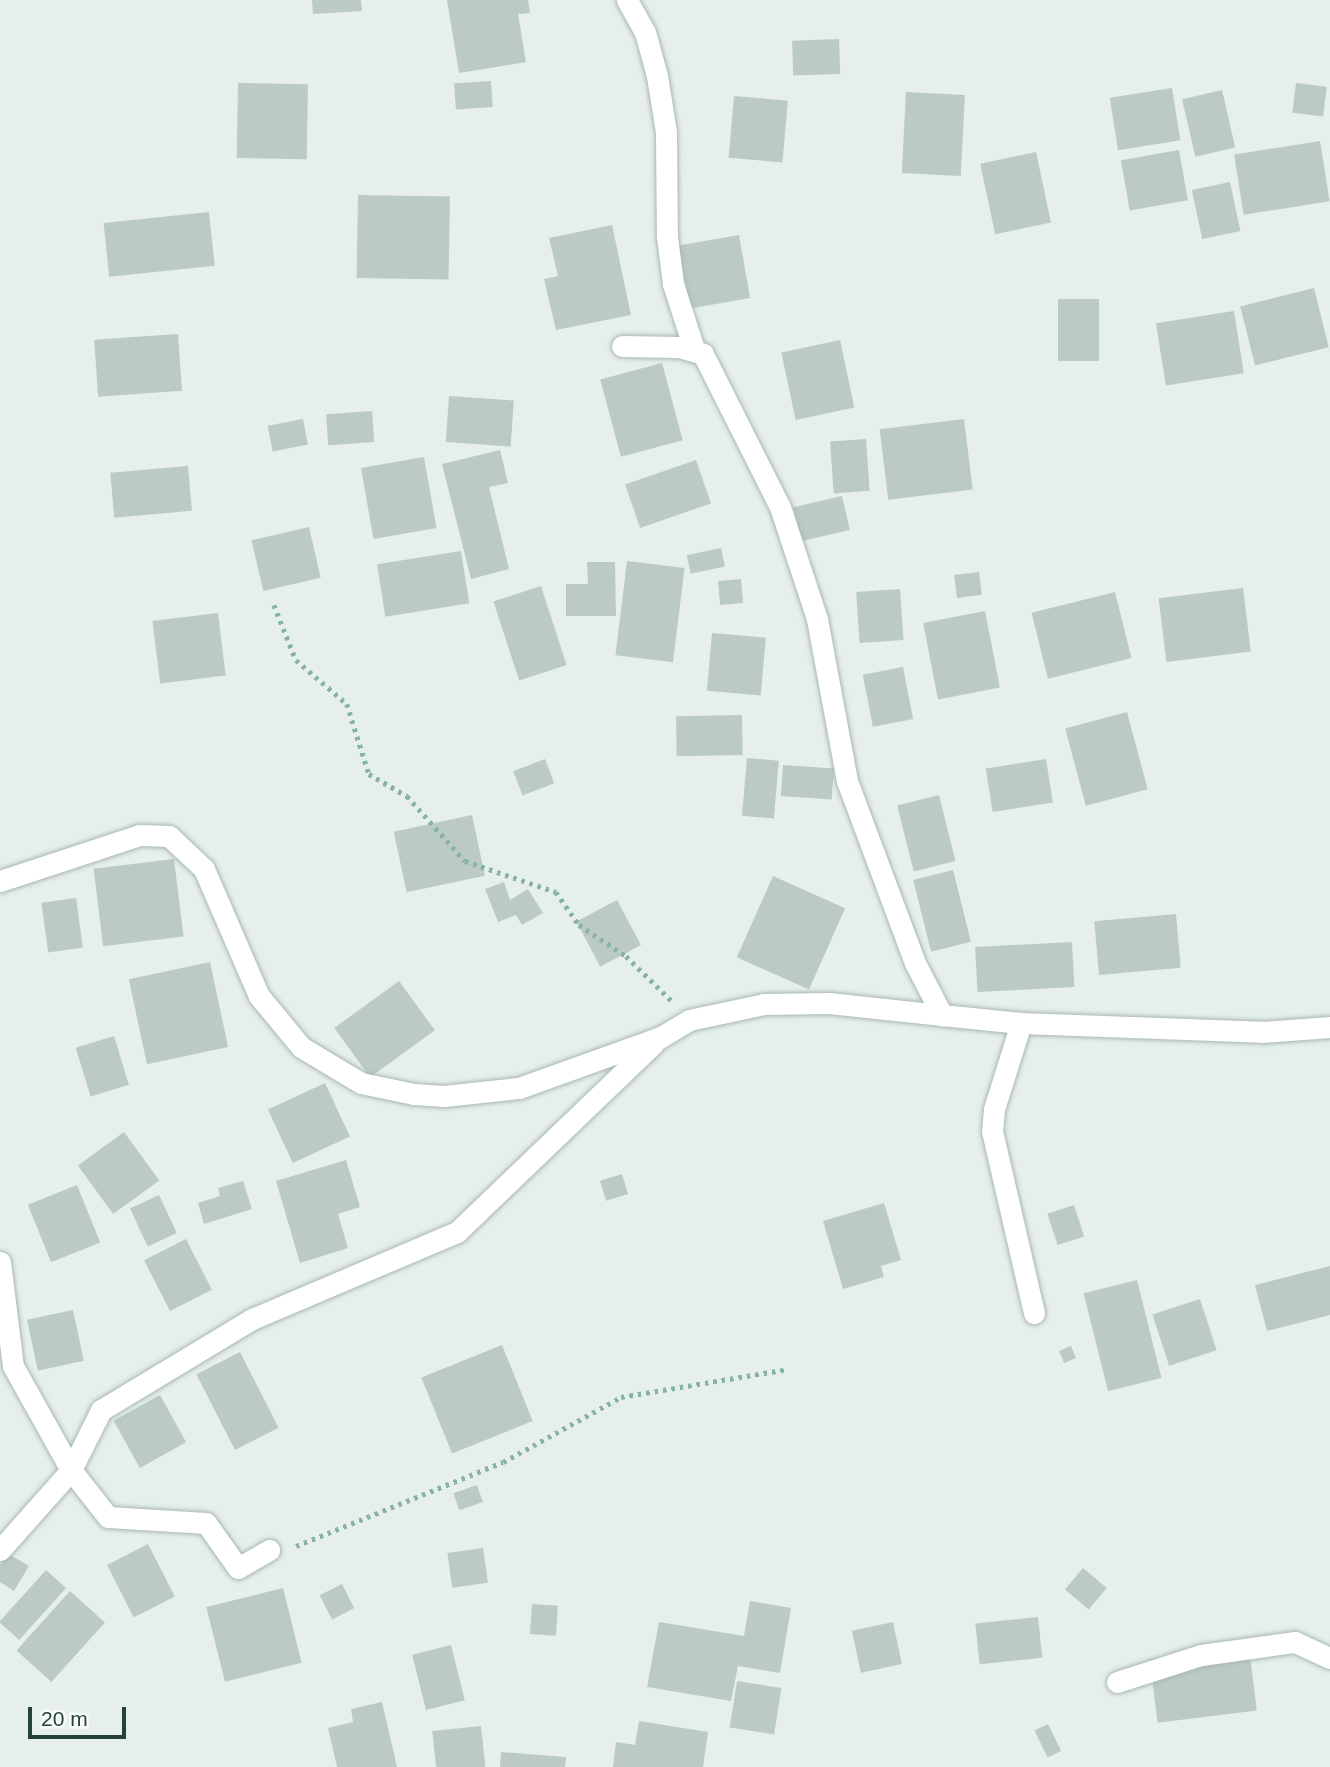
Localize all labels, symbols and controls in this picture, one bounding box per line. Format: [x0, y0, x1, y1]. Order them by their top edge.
scale bar [32, 1694, 130, 1738]
text: 20 m [41, 1707, 88, 1730]

